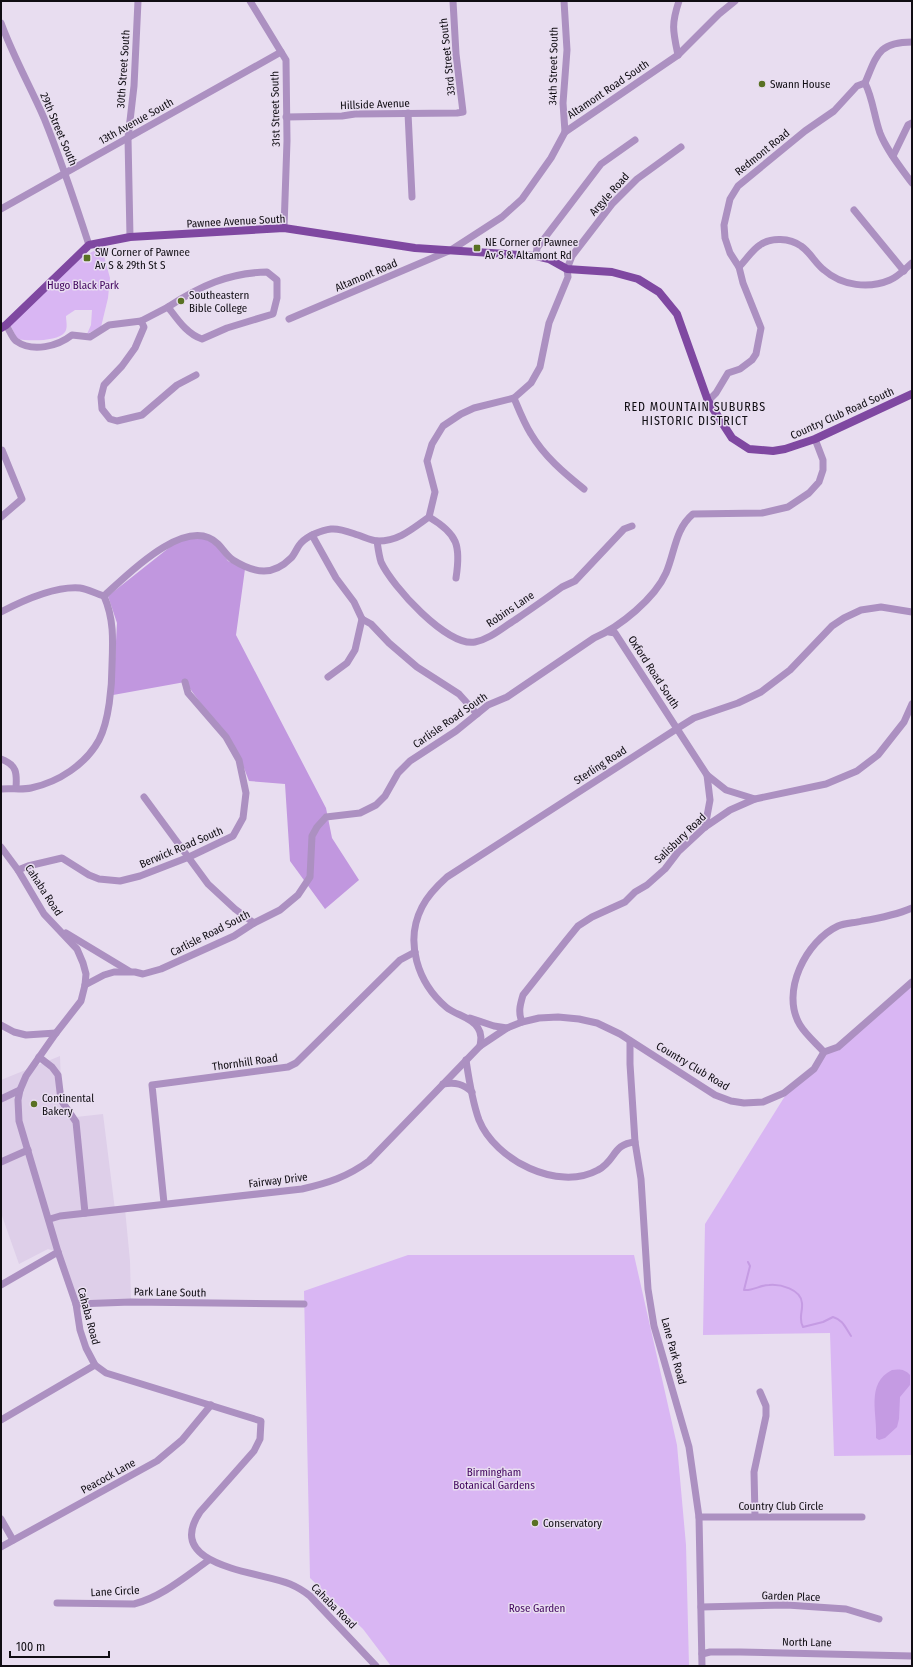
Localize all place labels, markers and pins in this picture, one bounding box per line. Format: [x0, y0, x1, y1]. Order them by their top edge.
place label: Swann House [770, 78, 830, 91]
marker: Swann House [757, 79, 767, 89]
place label: NE Corner of Pawnee Av S & Altamont Rd [485, 236, 578, 262]
marker: NE Corner of Pawnee Av S & Altamont Rd [472, 243, 482, 253]
place label: SW Corner of Pawnee Av S & 29th St S [95, 246, 190, 272]
marker: SW Corner of Pawnee Av S & 29th St S [82, 253, 92, 263]
place label: Southeastern Bible College [189, 289, 249, 315]
marker: Southeastern Bible College [176, 296, 186, 306]
place label: Continental Bakery [42, 1092, 94, 1118]
marker: Continental Bakery [29, 1099, 39, 1109]
place label: Conservatory [543, 1517, 602, 1530]
marker: Conservatory [530, 1518, 540, 1528]

